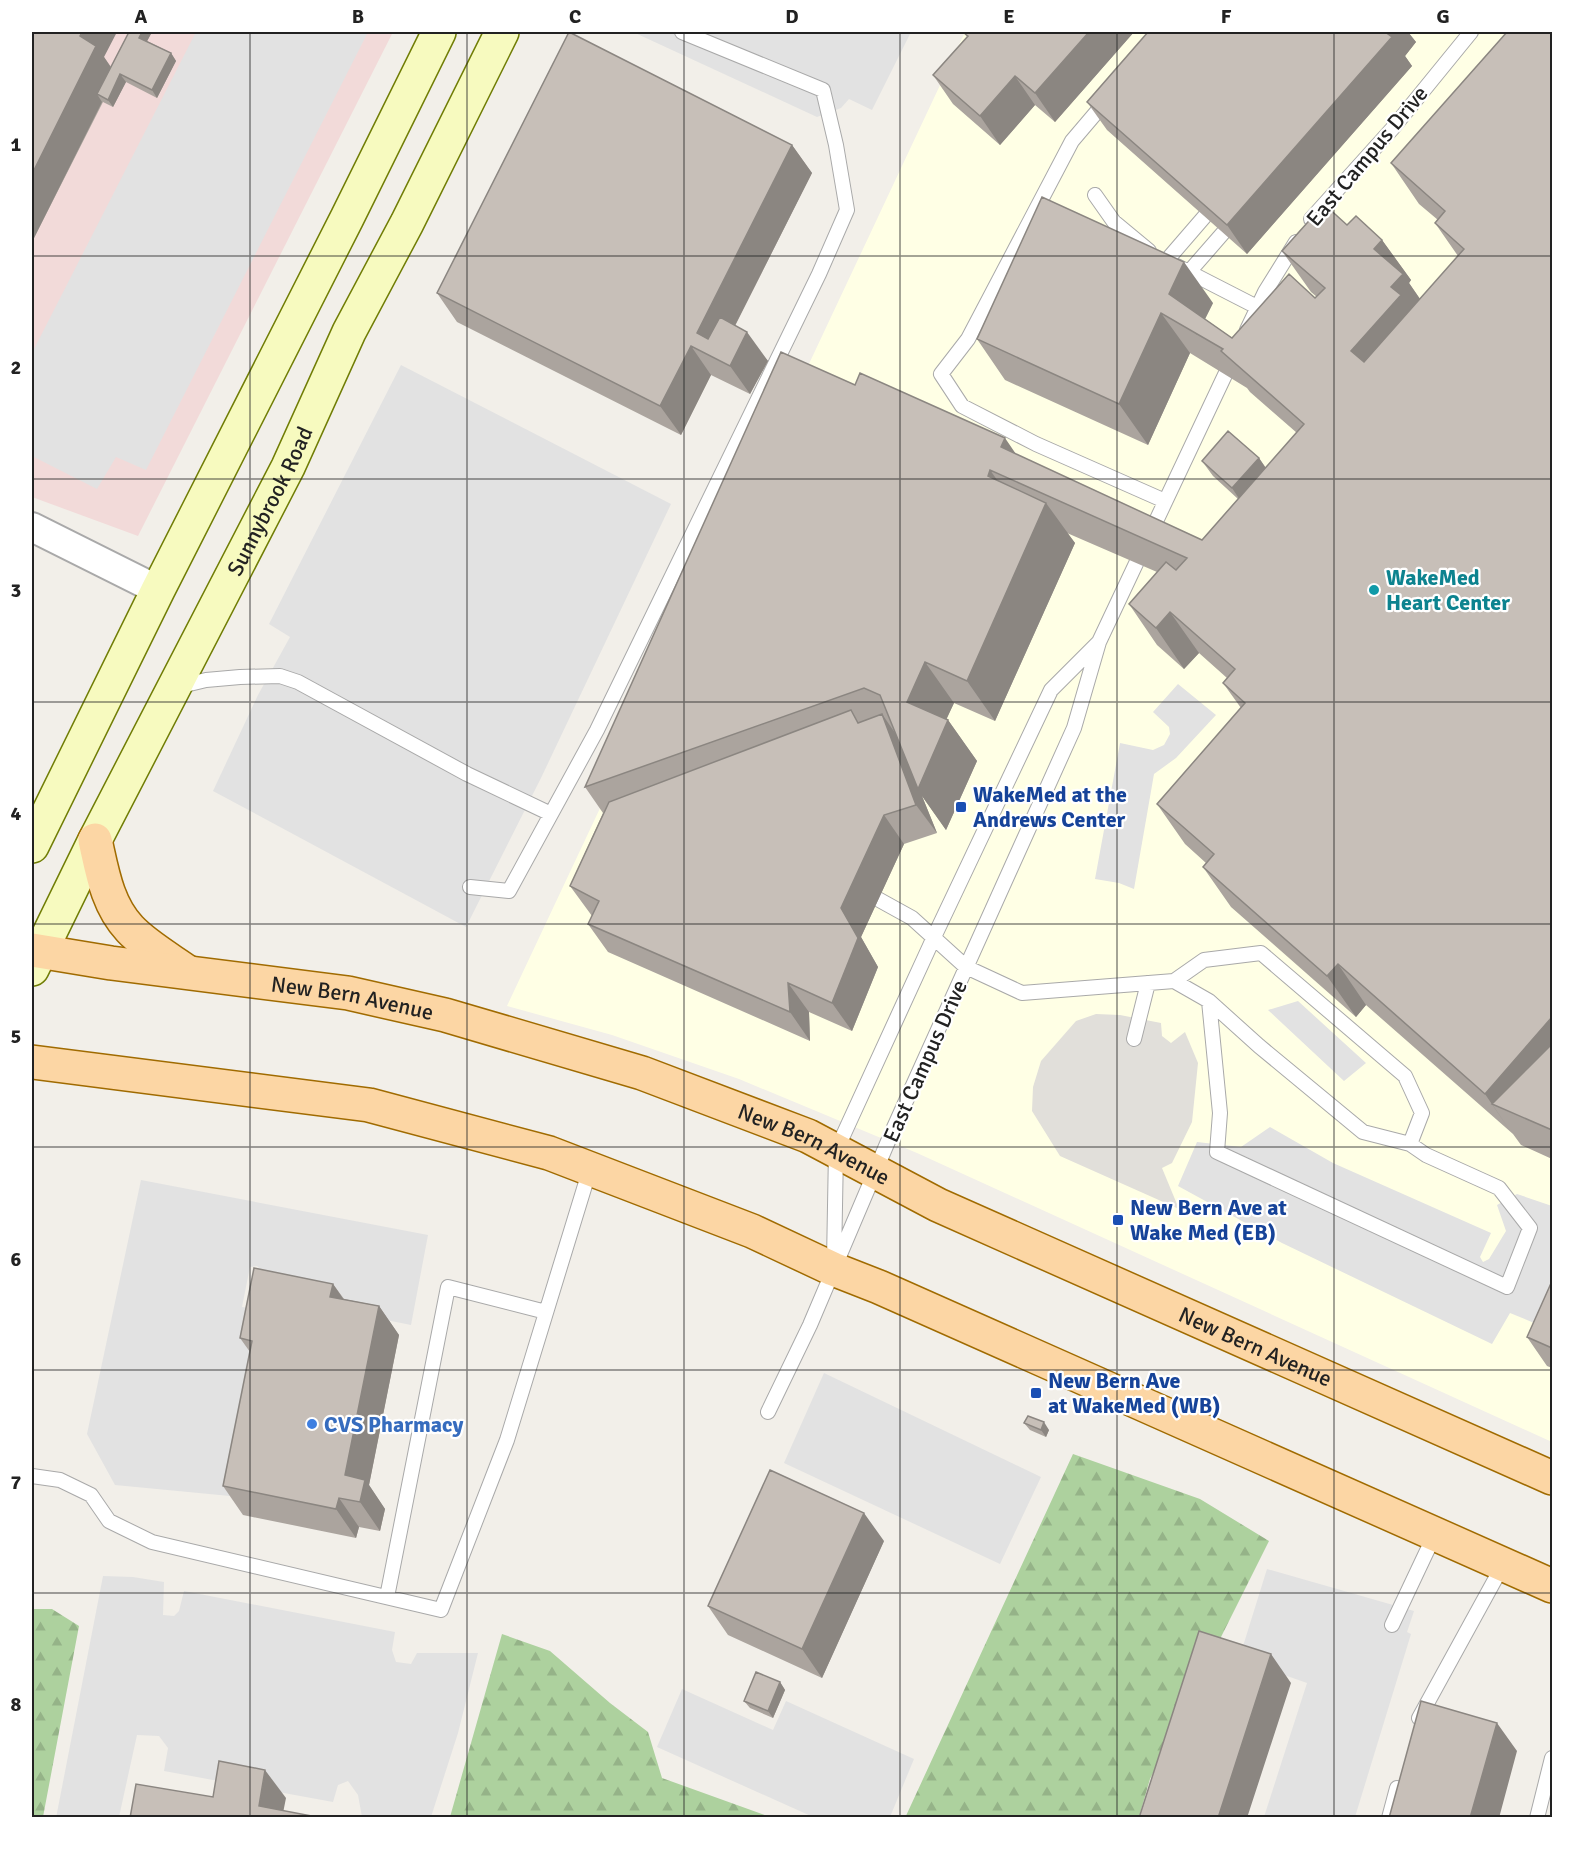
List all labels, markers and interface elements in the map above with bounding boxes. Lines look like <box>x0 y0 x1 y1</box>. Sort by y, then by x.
text: A <box>135 4 148 29</box>
text: B <box>352 4 364 29</box>
text: C <box>569 4 581 29</box>
text: D <box>785 4 799 29</box>
text: E <box>1003 4 1015 29</box>
text: F <box>1221 4 1232 29</box>
text: G <box>1436 4 1450 29</box>
street label: East Campus Drive <box>1300 80 1434 232</box>
text: 1 <box>11 132 22 157</box>
text: 2 <box>11 355 21 380</box>
street label: Sunnybrook Road <box>221 422 318 580</box>
place label: WakeMed Heart Center <box>1386 564 1510 616</box>
text: 3 <box>11 578 21 603</box>
marker: WakeMed Heart Center <box>1367 583 1381 597</box>
place label: WakeMed at the Andrews Center <box>973 781 1127 833</box>
marker: WakeMed at the Andrews Center <box>954 800 968 814</box>
text: 4 <box>11 801 22 826</box>
street label: New Bern Avenue <box>270 970 436 1025</box>
street label: East Campus Drive <box>877 976 973 1146</box>
text: 5 <box>11 1024 21 1049</box>
street label: New Bern Avenue <box>734 1097 895 1191</box>
place label: New Bern Ave at Wake Med (EB) <box>1130 1194 1287 1246</box>
marker: New Bern Ave at Wake Med (EB) <box>1111 1213 1125 1227</box>
text: 6 <box>11 1247 22 1272</box>
street label: New Bern Avenue <box>1175 1300 1336 1392</box>
place label: New Bern Ave at WakeMed (WB) <box>1048 1367 1221 1419</box>
marker: New Bern Ave at WakeMed (WB) <box>1029 1386 1043 1400</box>
place label: CVS Pharmacy <box>324 1411 463 1438</box>
marker: CVS Pharmacy <box>305 1417 319 1431</box>
text: 7 <box>11 1470 22 1495</box>
text: 8 <box>11 1692 22 1717</box>

